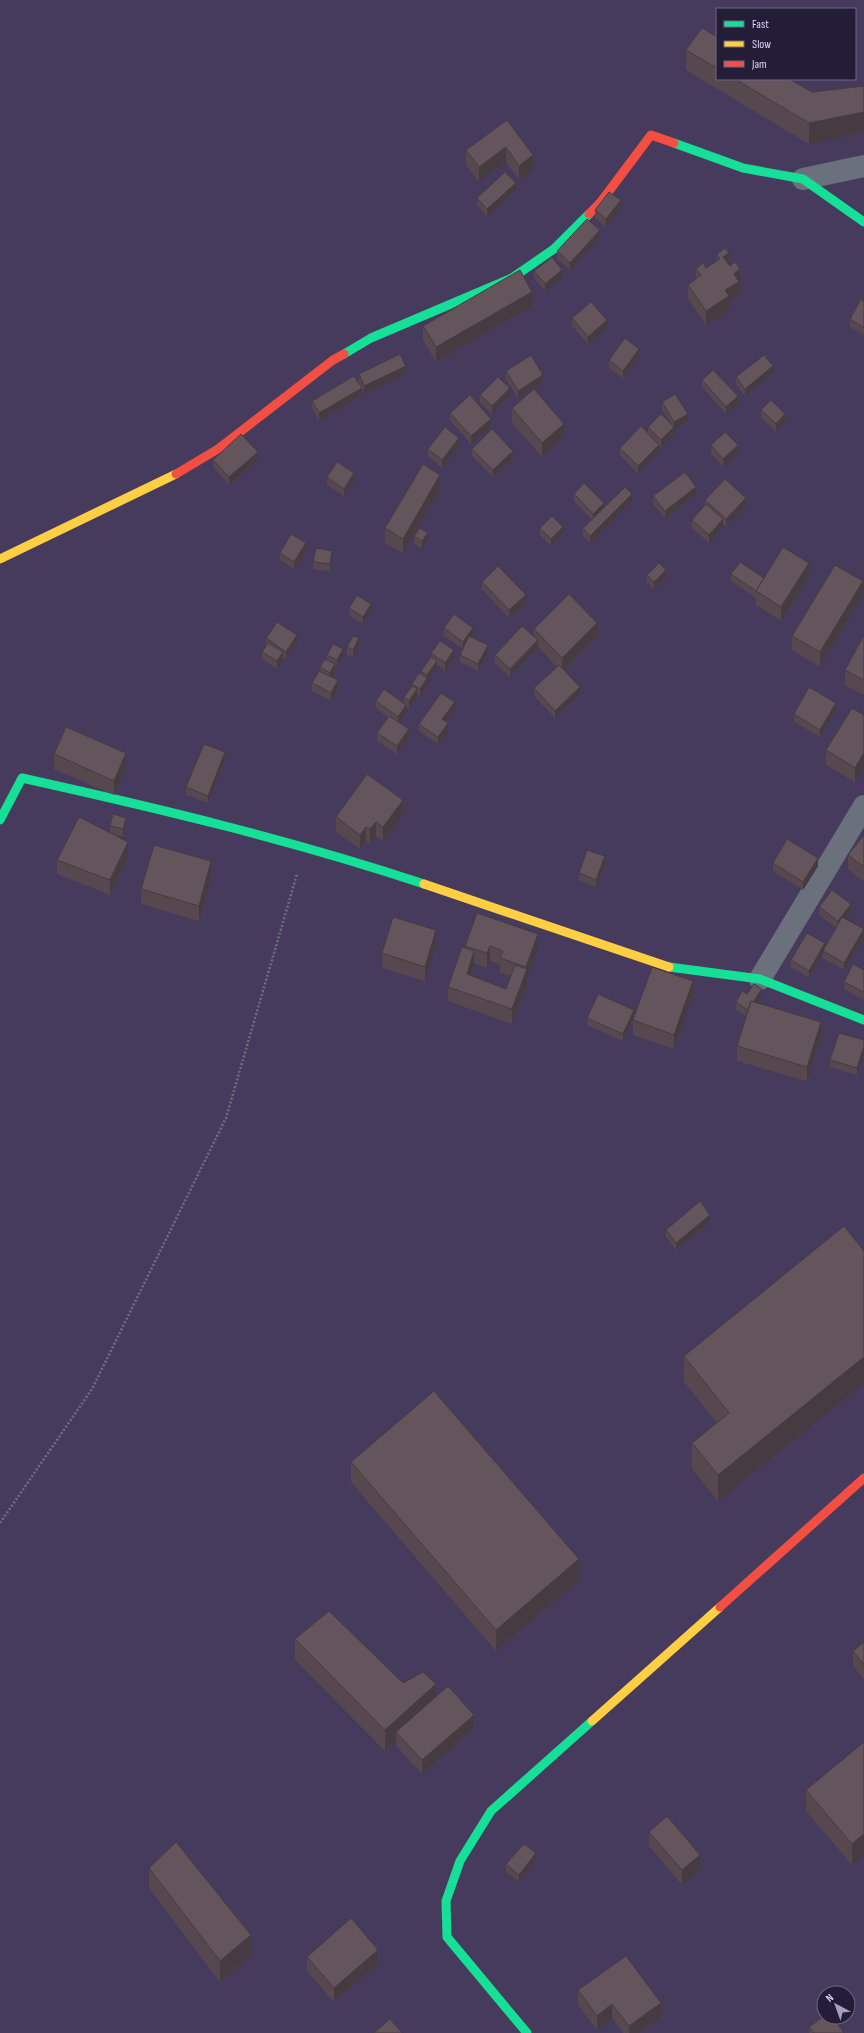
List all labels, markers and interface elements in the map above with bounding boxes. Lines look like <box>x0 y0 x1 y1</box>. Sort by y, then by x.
legend <box>716 8 856 80</box>
text: Fast <box>752 17 769 32</box>
text: Slow <box>752 37 771 52</box>
text: Jam <box>751 57 767 72</box>
north arrow <box>816 1985 856 2025</box>
text: N <box>823 1991 836 2005</box>

